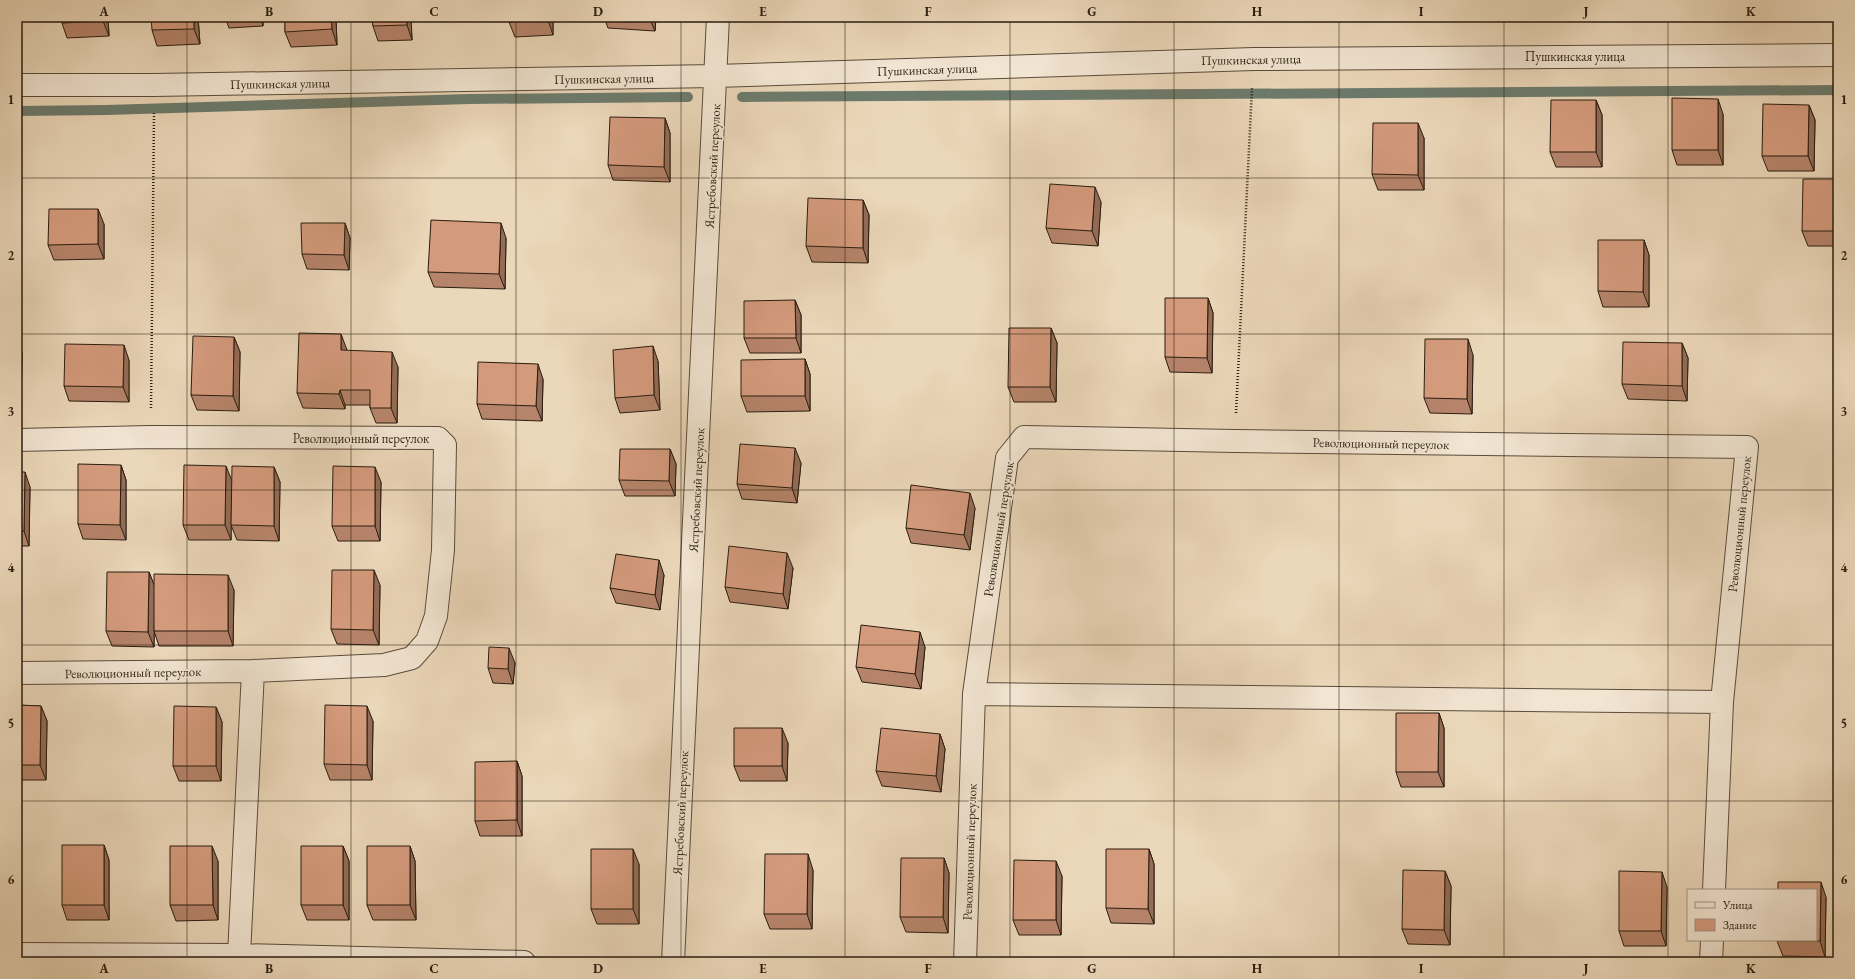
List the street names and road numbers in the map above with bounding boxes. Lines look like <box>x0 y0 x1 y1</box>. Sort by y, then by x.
street label: Пушкинская улица <box>1525 48 1626 65</box>
street label: Пушкинская улица <box>1201 50 1302 69</box>
street label: Пушкинская улица <box>877 59 978 80</box>
street label: Пушкинская улица <box>554 69 655 88</box>
street label: Пушкинская улица <box>230 74 331 93</box>
street label: Ястребовский переулок <box>701 103 724 230</box>
street label: Ястребовский переулок <box>685 427 708 554</box>
street label: Революционный переулок <box>293 430 430 447</box>
street label: Революционный переулок <box>1313 434 1450 453</box>
street label: Революционный переулок <box>1724 454 1755 593</box>
street label: Революционный переулок <box>979 459 1018 598</box>
street label: Революционный переулок <box>65 663 202 682</box>
street label: Ястребовский переулок <box>669 750 692 877</box>
street label: Революционный переулок <box>959 783 980 921</box>

